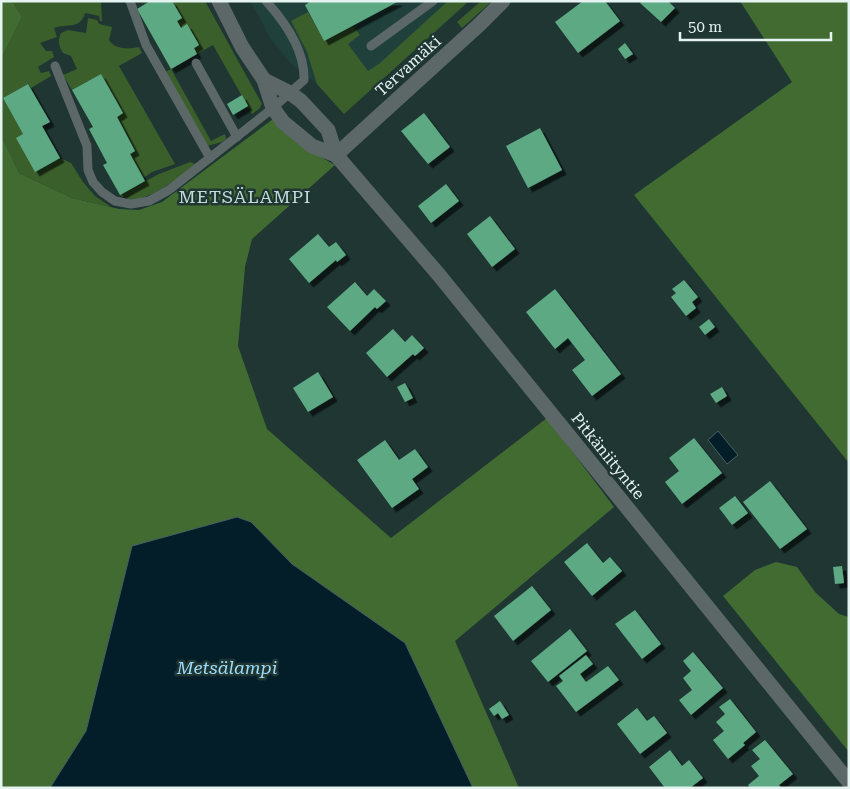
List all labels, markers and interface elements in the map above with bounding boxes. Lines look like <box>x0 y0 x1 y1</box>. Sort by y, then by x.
scale bar <box>680 10 831 42</box>
text: 50 m <box>688 18 723 36</box>
street label: Tervamäki <box>371 32 445 100</box>
district label: METSÄLAMPI <box>178 186 312 207</box>
street label: Pitkäniityntie <box>567 409 649 503</box>
water label: Metsälampi <box>176 657 278 678</box>

